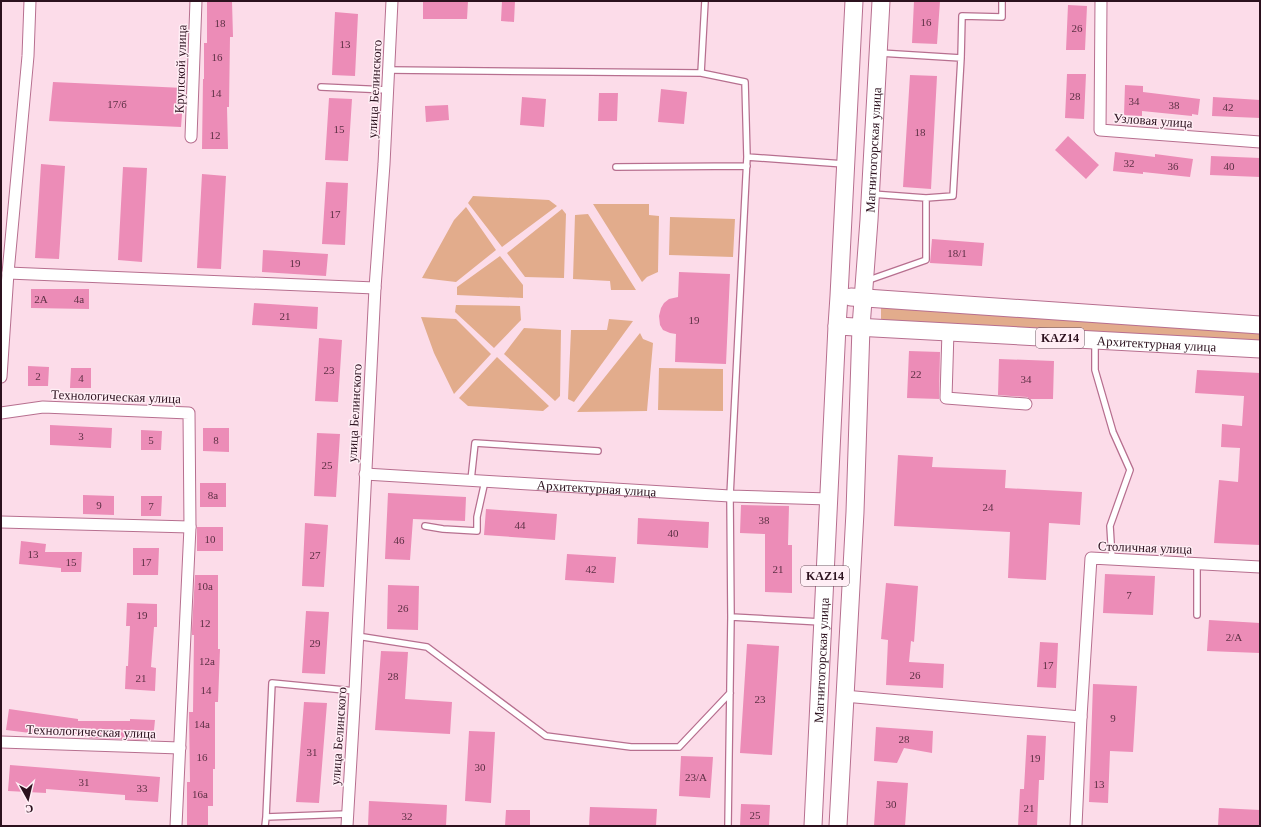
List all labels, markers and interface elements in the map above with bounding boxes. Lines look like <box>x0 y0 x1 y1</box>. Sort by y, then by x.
house number: 16 <box>921 16 932 28</box>
house number: 18 <box>215 17 226 29</box>
house number: 26 <box>1072 22 1083 34</box>
street label: Крупской улица <box>171 24 190 114</box>
house number: 13 <box>340 38 351 50</box>
street label: улица Белинского <box>364 39 385 139</box>
house number: 16 <box>212 51 223 63</box>
house number: 14 <box>211 87 222 99</box>
street label: Магнитогорская улица <box>862 87 884 213</box>
house number: 28 <box>1070 90 1081 102</box>
house number: 34 <box>1129 95 1140 107</box>
house number: 17/б <box>107 98 127 110</box>
house number: 38 <box>1169 99 1180 111</box>
house number: 42 <box>1223 101 1234 113</box>
street label: Узловая улица <box>1113 110 1193 131</box>
house number: 15 <box>334 123 345 135</box>
house number: 18 <box>915 126 926 138</box>
house number: 12 <box>210 129 221 141</box>
house number: 32 <box>1124 157 1135 169</box>
house number: 36 <box>1168 160 1179 172</box>
house number: 40 <box>1224 160 1235 172</box>
house number: 17 <box>330 208 341 220</box>
house number: 18/1 <box>947 247 967 259</box>
house number: 19 <box>290 257 301 269</box>
house number: 2А <box>34 293 48 305</box>
house number: 4а <box>74 293 84 305</box>
house number: 21 <box>280 310 291 322</box>
house number: 19 <box>689 314 700 326</box>
road number: KAZ14 <box>1036 328 1084 348</box>
street label: Архитектурная улица <box>1096 333 1217 355</box>
street label: улица Белинского <box>344 363 365 463</box>
house number: 23 <box>324 364 335 376</box>
house number: 22 <box>911 368 922 380</box>
house number: 2 <box>35 370 41 382</box>
house number: 4 <box>78 372 84 384</box>
house number: 34 <box>1021 373 1032 385</box>
street label: Технологическая улица <box>51 387 181 406</box>
house number: 3 <box>78 430 84 442</box>
house number: 5 <box>148 434 154 446</box>
house number: 8 <box>213 434 219 446</box>
house number: 25 <box>322 459 333 471</box>
street label: Архитектурная улица <box>536 477 657 500</box>
house number: 8а <box>208 489 218 501</box>
house number: 9 <box>96 499 102 511</box>
house number: 7 <box>148 500 154 512</box>
house number: 24 <box>983 501 994 513</box>
house number: 38 <box>759 514 770 526</box>
house number: 44 <box>515 519 526 531</box>
house number: 40 <box>668 527 679 539</box>
house number: 10 <box>205 533 216 545</box>
house number: 46 <box>394 534 405 546</box>
street label: Столичная улица <box>1098 538 1193 557</box>
house number: 13 <box>28 548 39 560</box>
house number: 27 <box>310 549 321 561</box>
house number: 15 <box>66 556 77 568</box>
house number: 17 <box>141 556 152 568</box>
house number: 42 <box>586 563 597 575</box>
house number: 21 <box>773 563 784 575</box>
road number: KAZ14 <box>801 566 849 586</box>
house number: 10а <box>197 580 213 592</box>
house number: 7 <box>1126 589 1132 601</box>
street label: Магнитогорская улица <box>811 597 832 723</box>
house number: 26 <box>398 602 409 614</box>
house number: 19 <box>137 609 148 621</box>
house number: 12 <box>200 617 211 629</box>
house number: 2/А <box>1226 631 1242 643</box>
house number: 29 <box>310 637 321 649</box>
house number: 12а <box>199 655 215 667</box>
house number: 17 <box>1043 659 1054 671</box>
house number: 26 <box>910 669 921 681</box>
house number: 28 <box>388 670 399 682</box>
house number: 21 <box>136 672 147 684</box>
house number: 14 <box>201 684 212 696</box>
street label: улица Белинского <box>328 686 349 786</box>
house number: 23 <box>755 693 766 705</box>
house number: 9 <box>1110 712 1116 724</box>
house number: 14а <box>194 718 210 730</box>
street label: Технологическая улица <box>26 722 156 741</box>
house number: 28 <box>899 733 910 745</box>
house number: 31 <box>307 746 318 758</box>
house number: 16 <box>197 751 208 763</box>
house number: 19 <box>1030 752 1041 764</box>
house number: 30 <box>475 761 486 773</box>
house number: 23/А <box>685 771 707 783</box>
house number: 31 <box>79 776 90 788</box>
house number: 13 <box>1094 778 1105 790</box>
north arrow <box>8 779 48 819</box>
house number: 33 <box>137 782 148 794</box>
house number: 16а <box>192 788 208 800</box>
house number: 30 <box>886 798 897 810</box>
text: С <box>25 802 34 815</box>
house number: 21 <box>1024 802 1035 814</box>
house number: 25 <box>750 809 761 821</box>
house number: 32 <box>402 810 413 822</box>

